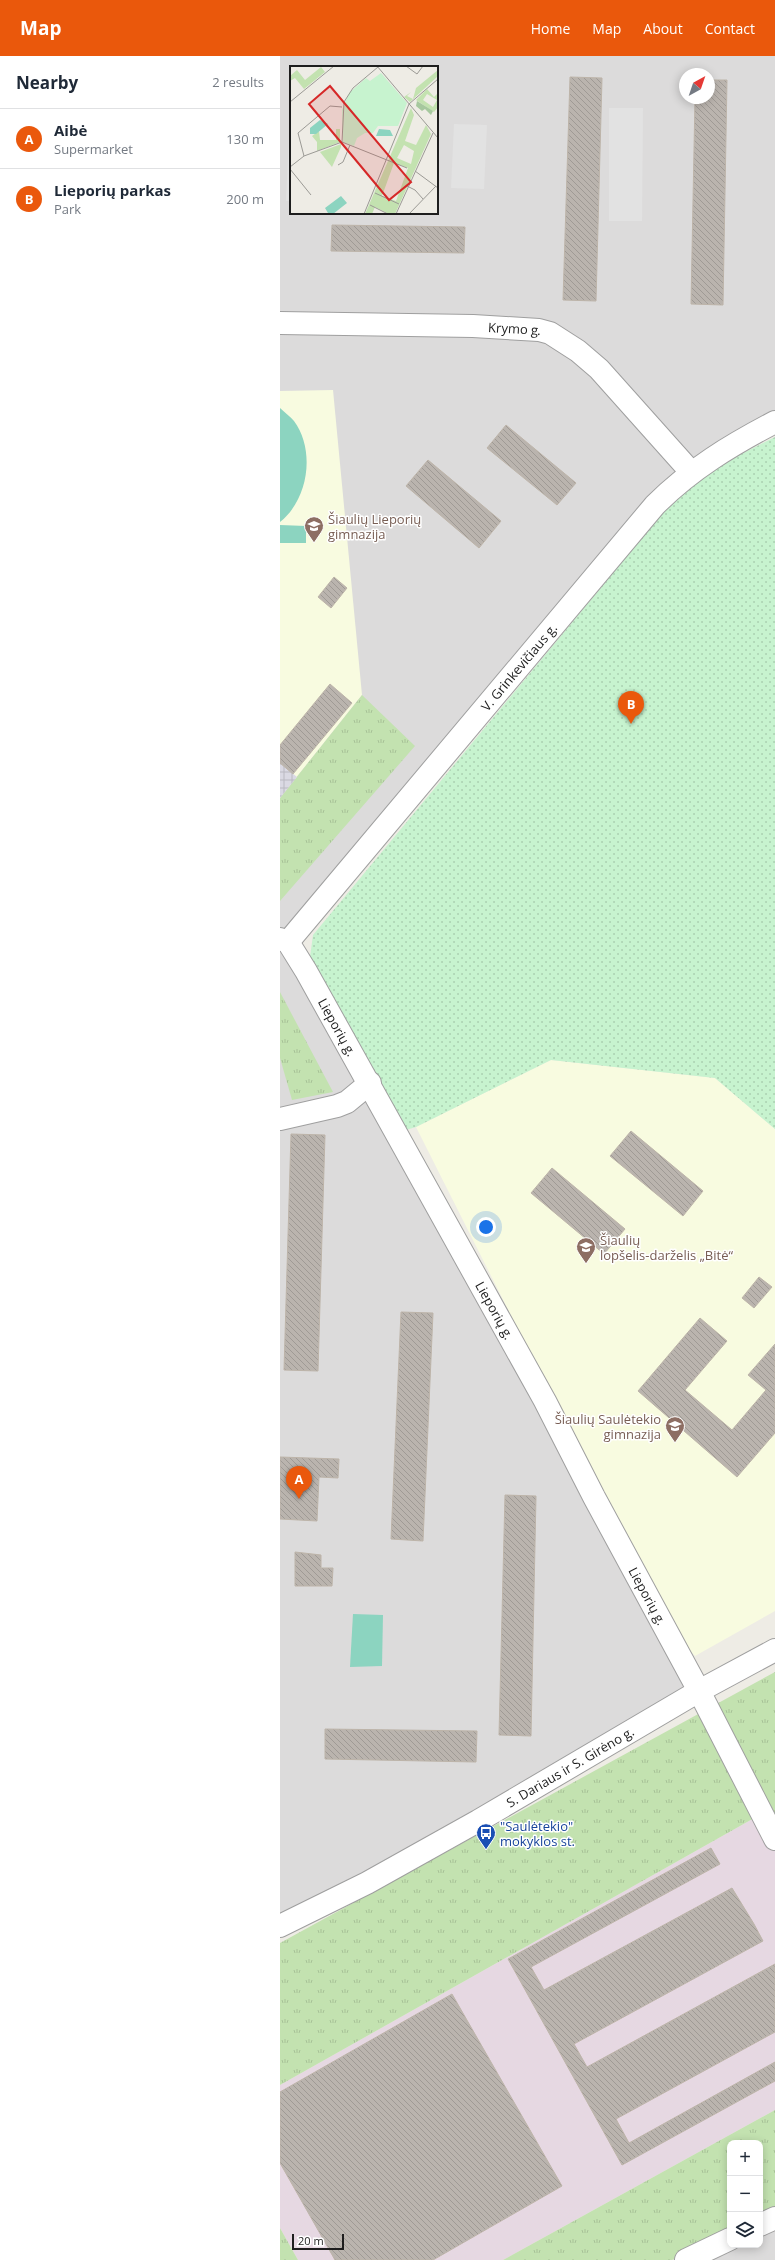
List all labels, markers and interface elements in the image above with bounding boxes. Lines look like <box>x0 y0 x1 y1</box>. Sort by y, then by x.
text: Map <box>20 15 61 41</box>
text: Home <box>531 19 570 38</box>
text: Map <box>592 19 621 38</box>
text: About <box>643 19 683 38</box>
text: Contact <box>705 19 755 38</box>
inset map <box>290 66 438 214</box>
north arrow <box>679 68 715 104</box>
text: Nearby <box>16 71 78 94</box>
text: 2 results <box>212 73 264 91</box>
text: Aibė <box>54 120 87 140</box>
text: A <box>25 130 33 148</box>
text: 130 m <box>226 130 264 148</box>
text: Supermarket <box>54 140 133 158</box>
text: Lieporių parkas <box>54 180 171 200</box>
text: B <box>25 190 33 208</box>
text: 200 m <box>226 190 264 208</box>
text: Park <box>54 200 81 218</box>
street label: Krymo g. <box>488 318 544 339</box>
place label: Šiaulių Lieporių gimnazija <box>328 510 421 543</box>
school or university icon: Šiaulių Lieporių gimnazija <box>303 515 325 543</box>
street label: V. Grinkevičiaus g. <box>477 619 561 715</box>
pin: B <box>618 691 644 724</box>
street label: Lieporių g. <box>314 995 361 1059</box>
your location <box>476 1217 496 1237</box>
place label: Šiaulių lopšelis-darželis „Bitė“ <box>600 1231 733 1264</box>
school or university icon: Šiaulių lopšelis-darželis „Bitė“ <box>575 1236 597 1264</box>
street label: Lieporių g. <box>471 1278 518 1343</box>
place label: Šiaulių Saulėtekio gimnazija <box>555 1410 661 1443</box>
school or university icon: Šiaulių Saulėtekio gimnazija <box>664 1415 686 1443</box>
pin: A <box>286 1466 312 1499</box>
street label: Lieporių g. <box>625 1564 671 1628</box>
street label: S. Dariaus ir S. Girėno g. <box>503 1722 637 1811</box>
place label: "Saulėtekio" mokyklos st. <box>500 1817 575 1850</box>
bus stop icon: "Saulėtekio" mokyklos st. <box>475 1822 497 1850</box>
map controls <box>727 2140 763 2248</box>
button: + <box>727 2140 763 2176</box>
button: − <box>727 2176 763 2212</box>
button: layers <box>727 2212 763 2248</box>
scale bar <box>292 2232 344 2251</box>
text: 20 m <box>298 2233 324 2248</box>

